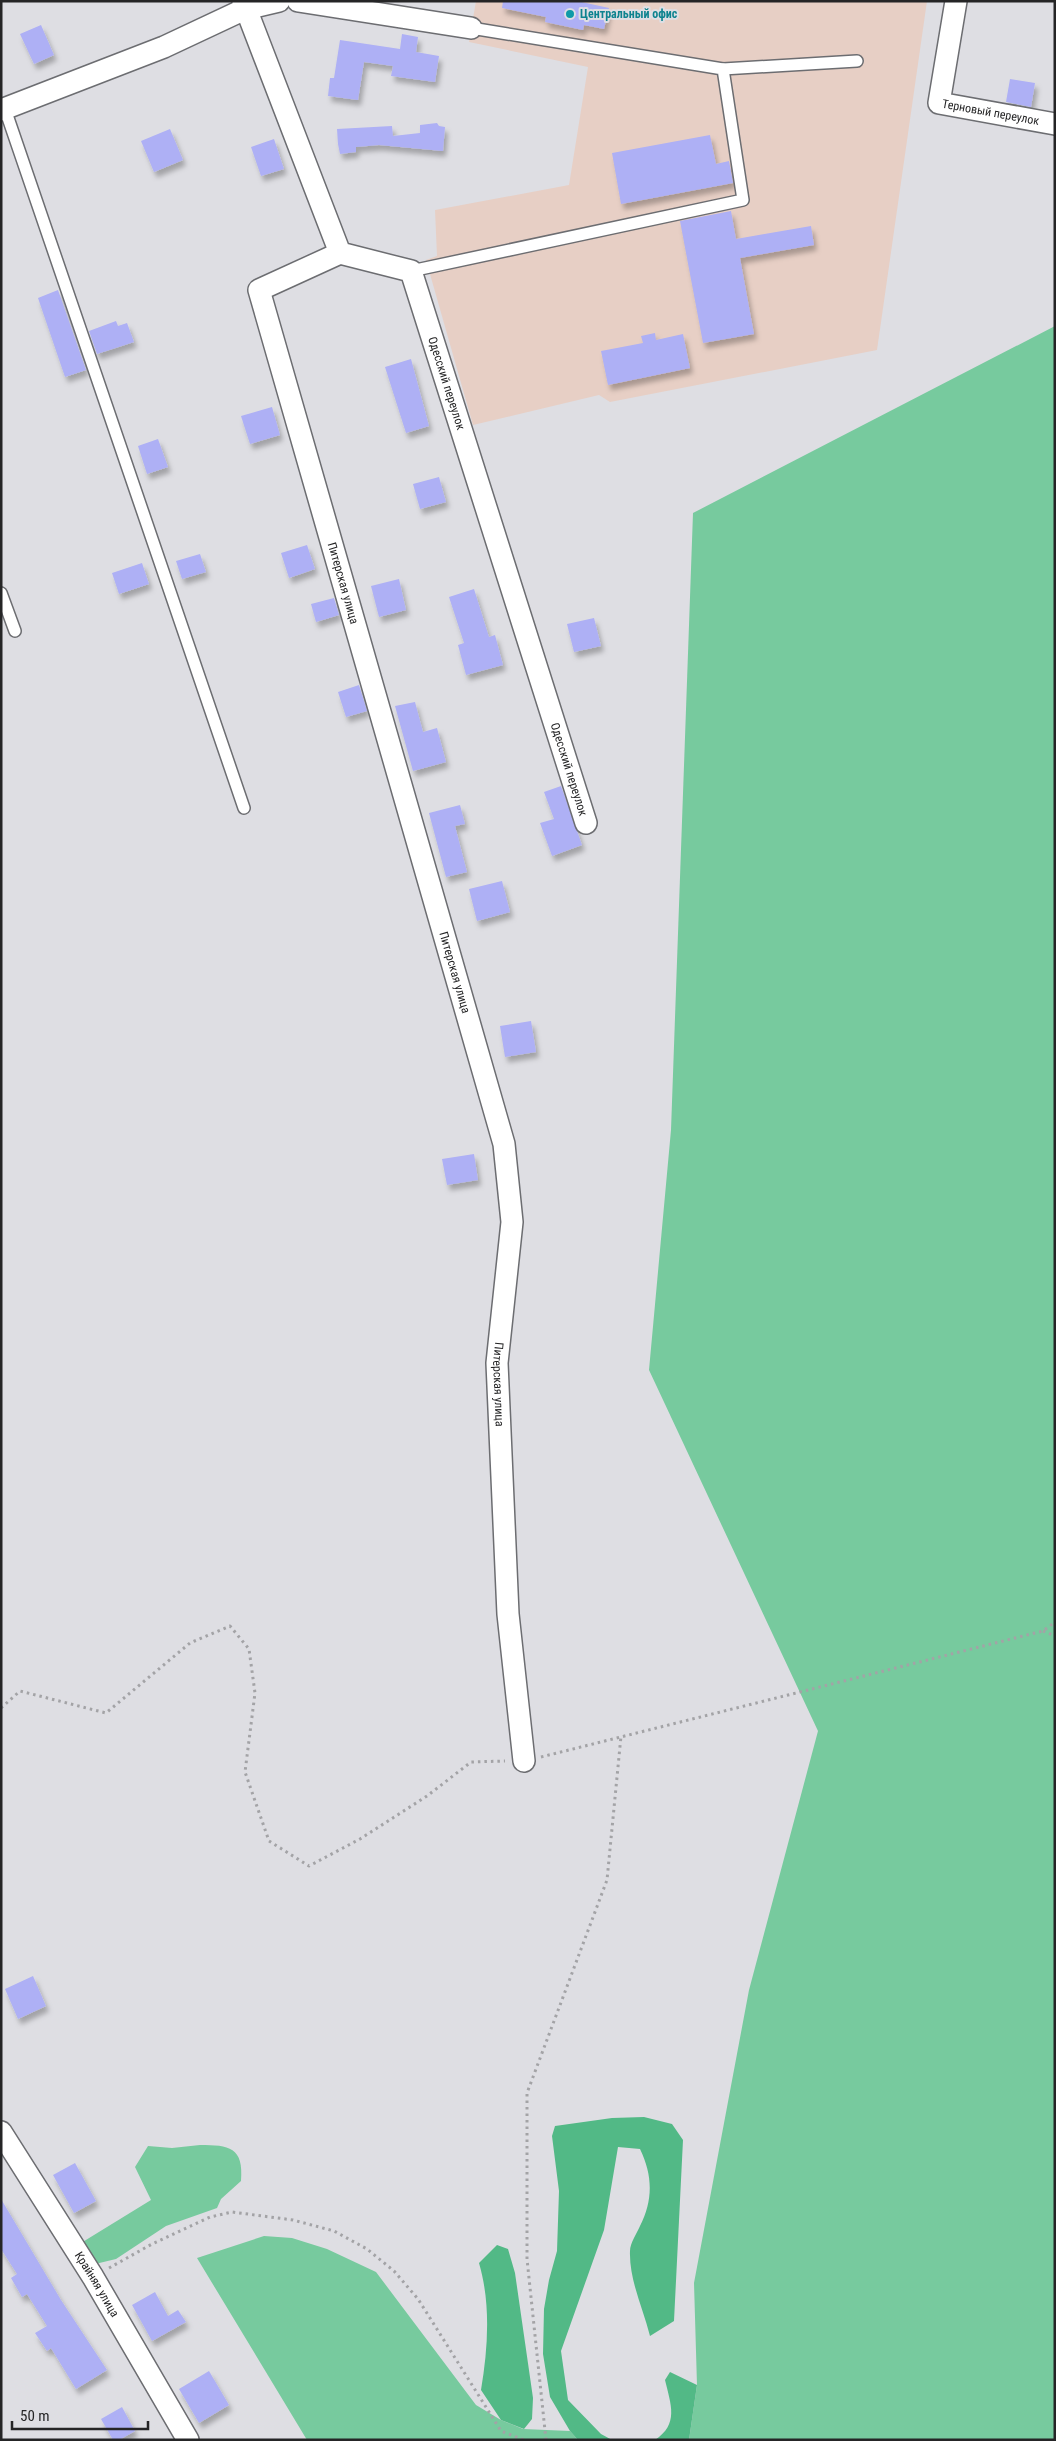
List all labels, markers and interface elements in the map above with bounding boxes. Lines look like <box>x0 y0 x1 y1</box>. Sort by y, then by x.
place label: Центральный офис <box>580 7 678 21</box>
marker: Центральный офис <box>564 8 576 20</box>
street label: Терновый переулок <box>941 97 1041 128</box>
street label: Одесский переулок <box>425 335 468 432</box>
street label: Питерская улица <box>325 541 362 626</box>
street label: Одесский переулок <box>548 721 590 818</box>
street label: Питерская улица <box>436 930 473 1015</box>
street label: Питерская улица <box>490 1341 507 1427</box>
street label: Крайняя улица <box>72 2249 122 2320</box>
scale bar <box>12 2398 149 2430</box>
text: 50 m <box>20 2407 50 2425</box>

